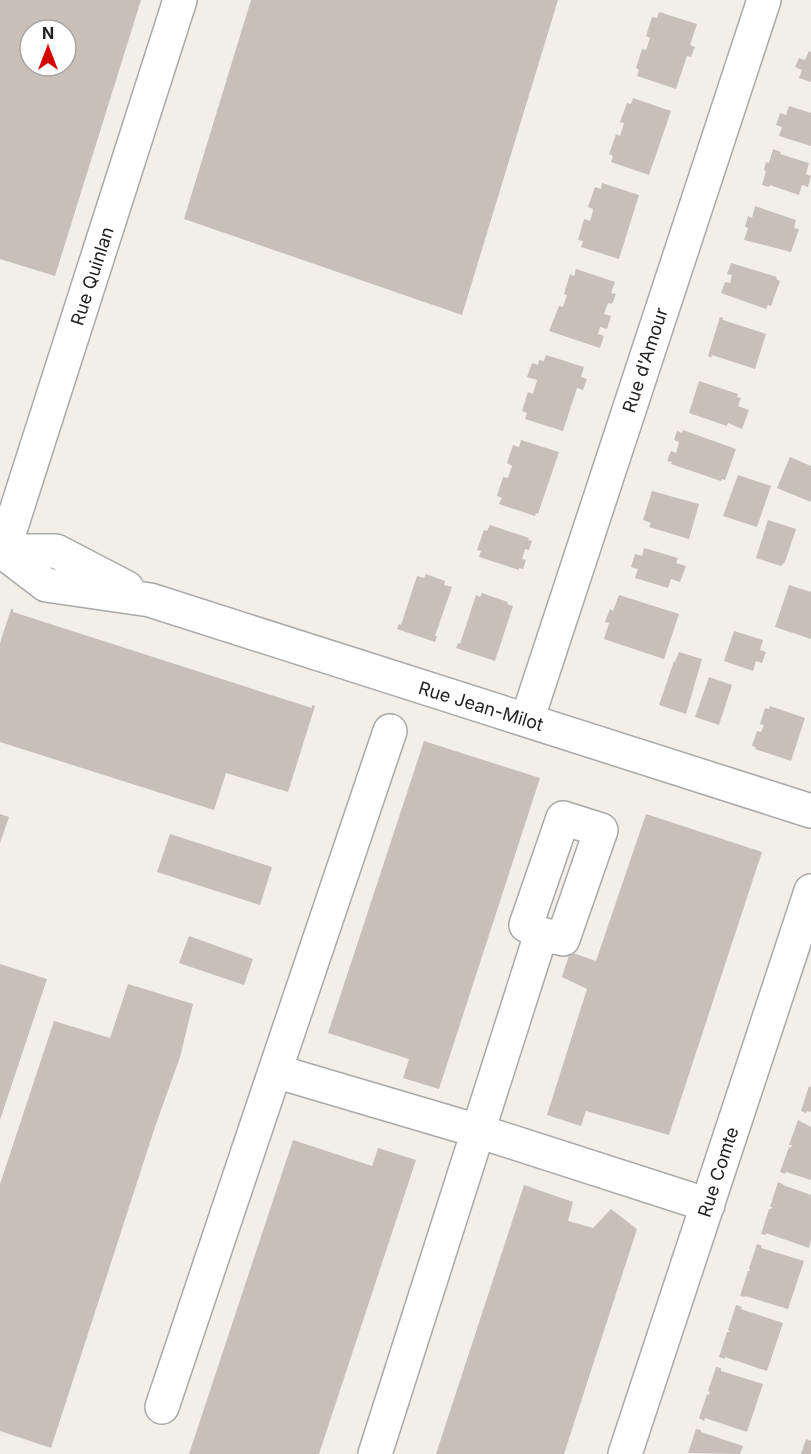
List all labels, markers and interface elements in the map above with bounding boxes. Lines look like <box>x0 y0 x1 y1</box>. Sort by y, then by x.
north arrow <box>18 18 78 78</box>
text: N <box>42 23 54 43</box>
street label: Rue Quinlan <box>66 224 118 328</box>
street label: Rue d'Amour <box>618 305 672 415</box>
street label: Rue Jean-Milot <box>416 677 546 735</box>
street label: Rue Comte <box>694 1124 742 1220</box>

